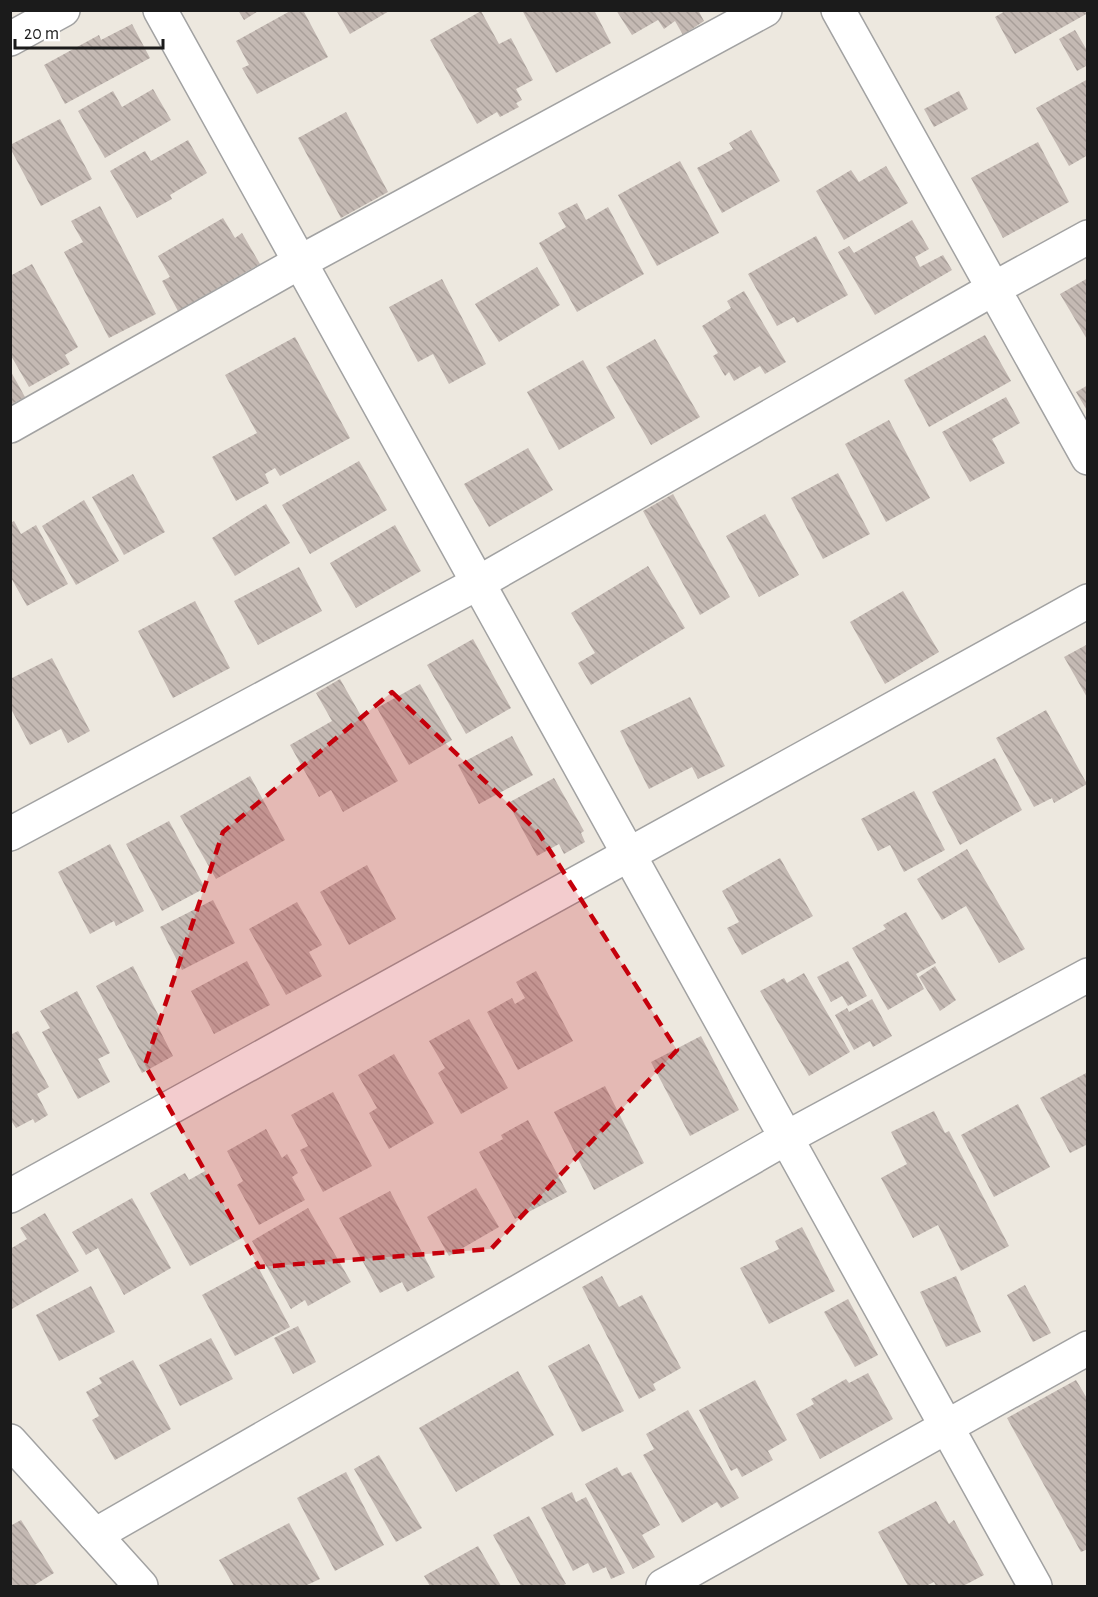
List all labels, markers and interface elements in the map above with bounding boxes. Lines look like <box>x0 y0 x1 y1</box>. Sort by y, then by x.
scale bar <box>15 12 164 50</box>
text: 20 m <box>24 25 59 43</box>

